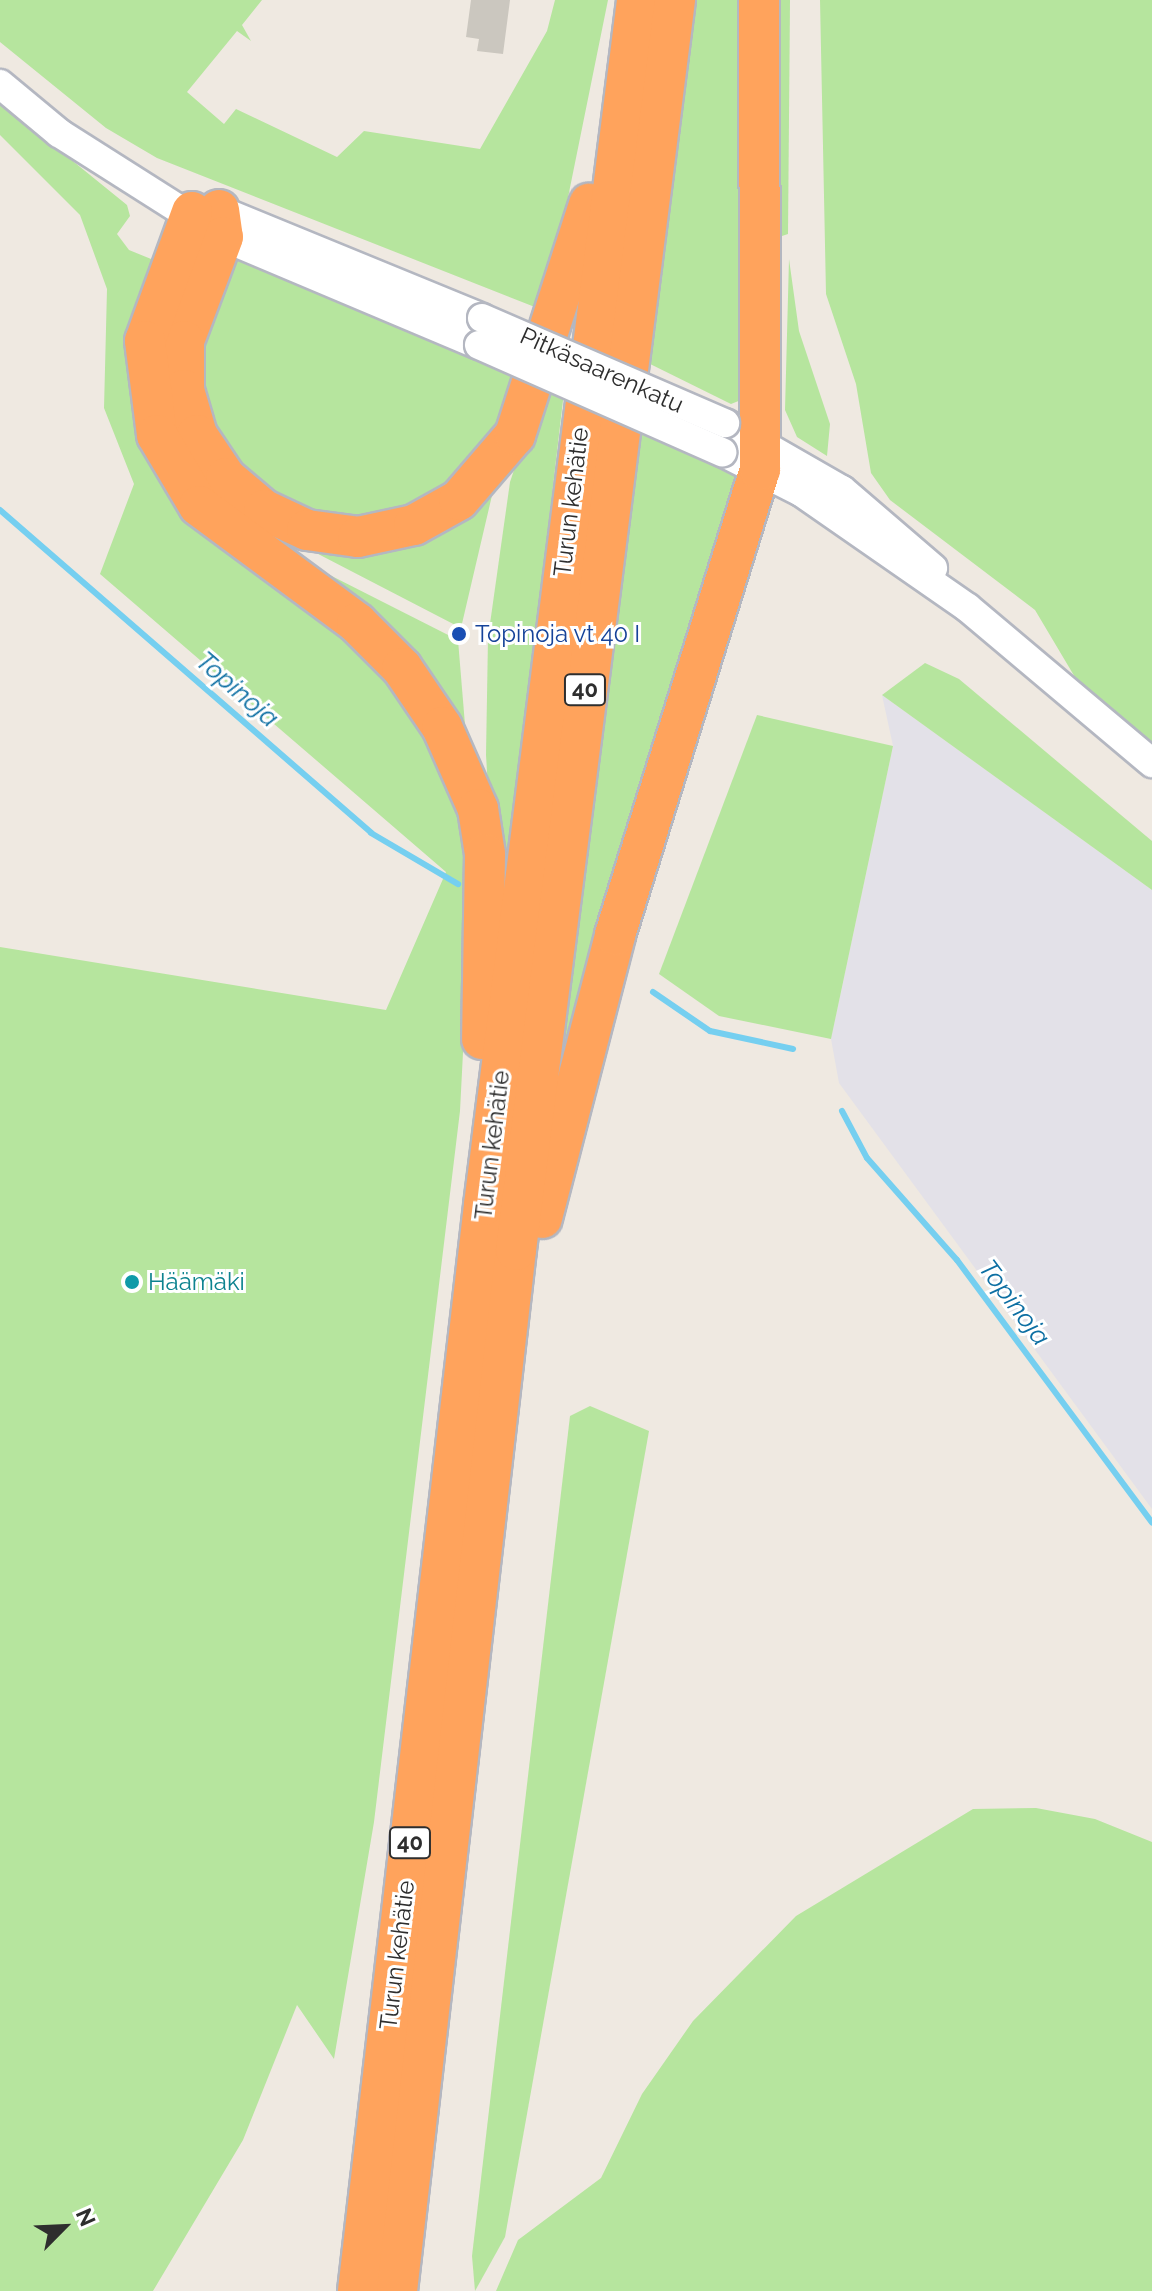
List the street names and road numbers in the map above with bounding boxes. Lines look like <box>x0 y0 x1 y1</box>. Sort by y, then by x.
street label: Pitkäsaarenkatu <box>516 321 688 419</box>
street label: Turun kehätie <box>548 426 594 578</box>
road number: 40 <box>563 672 607 708</box>
street label: Turun kehätie <box>469 1069 515 1221</box>
road number: 40 <box>388 1825 432 1861</box>
street label: Turun kehätie <box>374 1879 420 2031</box>

